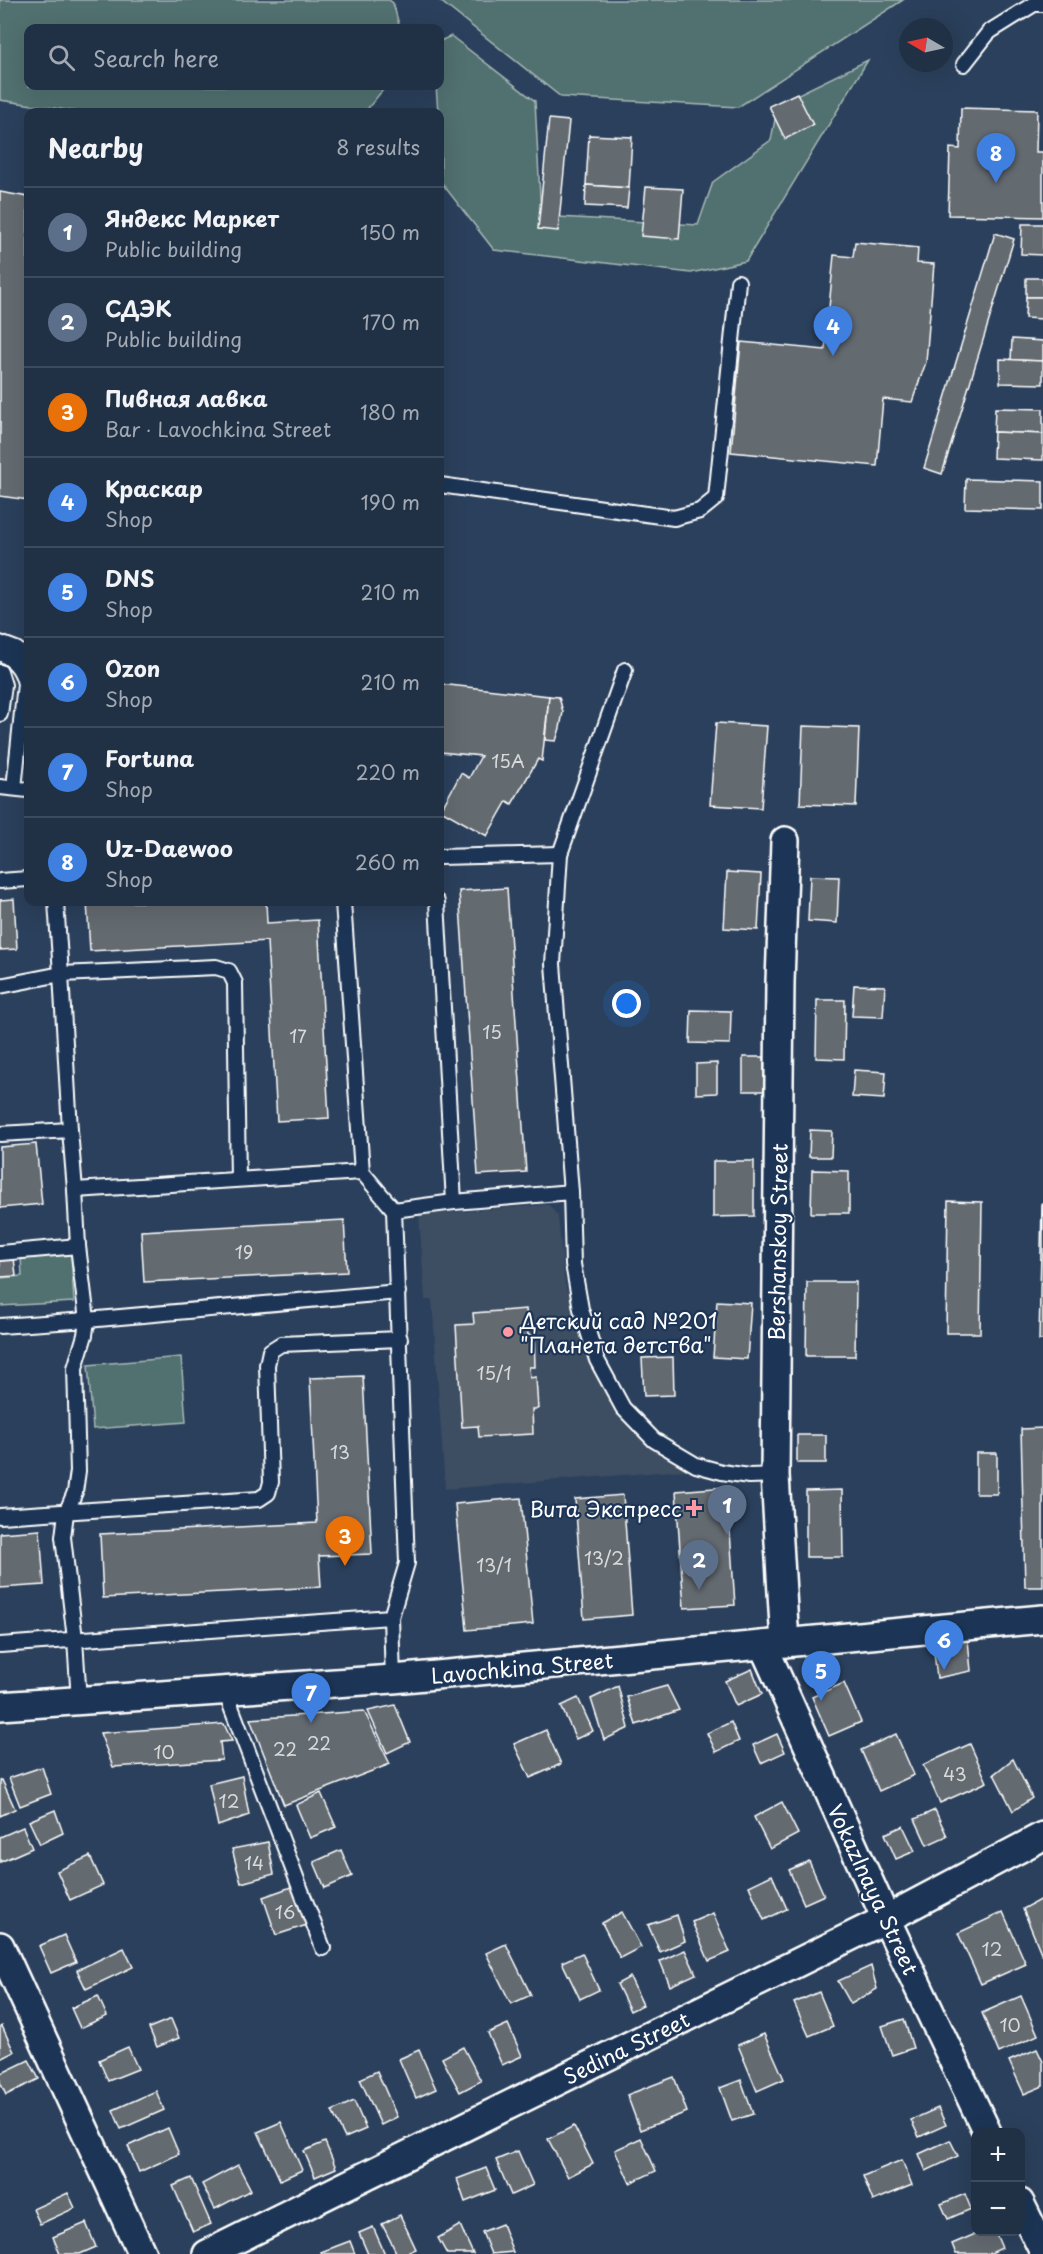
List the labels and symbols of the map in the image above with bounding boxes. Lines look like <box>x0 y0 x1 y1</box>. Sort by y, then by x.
north arrow <box>899 18 953 72</box>
pin: 8 <box>976 134 1016 183</box>
pin: 4 <box>814 306 852 356</box>
house number: 15А <box>491 747 525 774</box>
your location <box>612 989 641 1018</box>
house number: 15 <box>482 1018 502 1045</box>
house number: 17 <box>289 1022 307 1049</box>
street label: Bershanskoy Street <box>759 1143 795 1341</box>
house number: 19 <box>235 1238 253 1265</box>
place label: Детский сад №201 "Планета детства" <box>519 1304 717 1360</box>
marker: Детский сад №201 "Планета детства" <box>501 1325 515 1339</box>
house number: 15/1 <box>476 1359 512 1386</box>
house number: 13 <box>330 1438 350 1465</box>
pin: 1 <box>708 1486 746 1535</box>
place label: Вита Экспресс <box>529 1492 682 1524</box>
marker: Вита Экспресс <box>687 1501 701 1515</box>
pin: 3 <box>326 1516 364 1566</box>
pin: 2 <box>680 1540 718 1590</box>
house number: 13/2 <box>584 1544 624 1571</box>
house number: 13/1 <box>476 1551 512 1578</box>
pin: 6 <box>924 1620 964 1670</box>
street label: Lavochkina Street <box>430 1643 614 1691</box>
pin: 5 <box>802 1652 840 1701</box>
pin: 7 <box>292 1674 330 1723</box>
house number: 22 <box>307 1729 331 1756</box>
house number: 22 <box>273 1735 297 1762</box>
house number: 10 <box>153 1738 175 1765</box>
house number: 43 <box>943 1760 967 1787</box>
house number: 12 <box>219 1787 239 1814</box>
street label: Vokazlnaya Street <box>820 1798 928 1980</box>
house number: 14 <box>244 1849 264 1876</box>
house number: 16 <box>275 1898 295 1925</box>
house number: 12 <box>982 1935 1002 1962</box>
street label: Sedina Street <box>557 2003 695 2091</box>
house number: 10 <box>999 2011 1021 2038</box>

